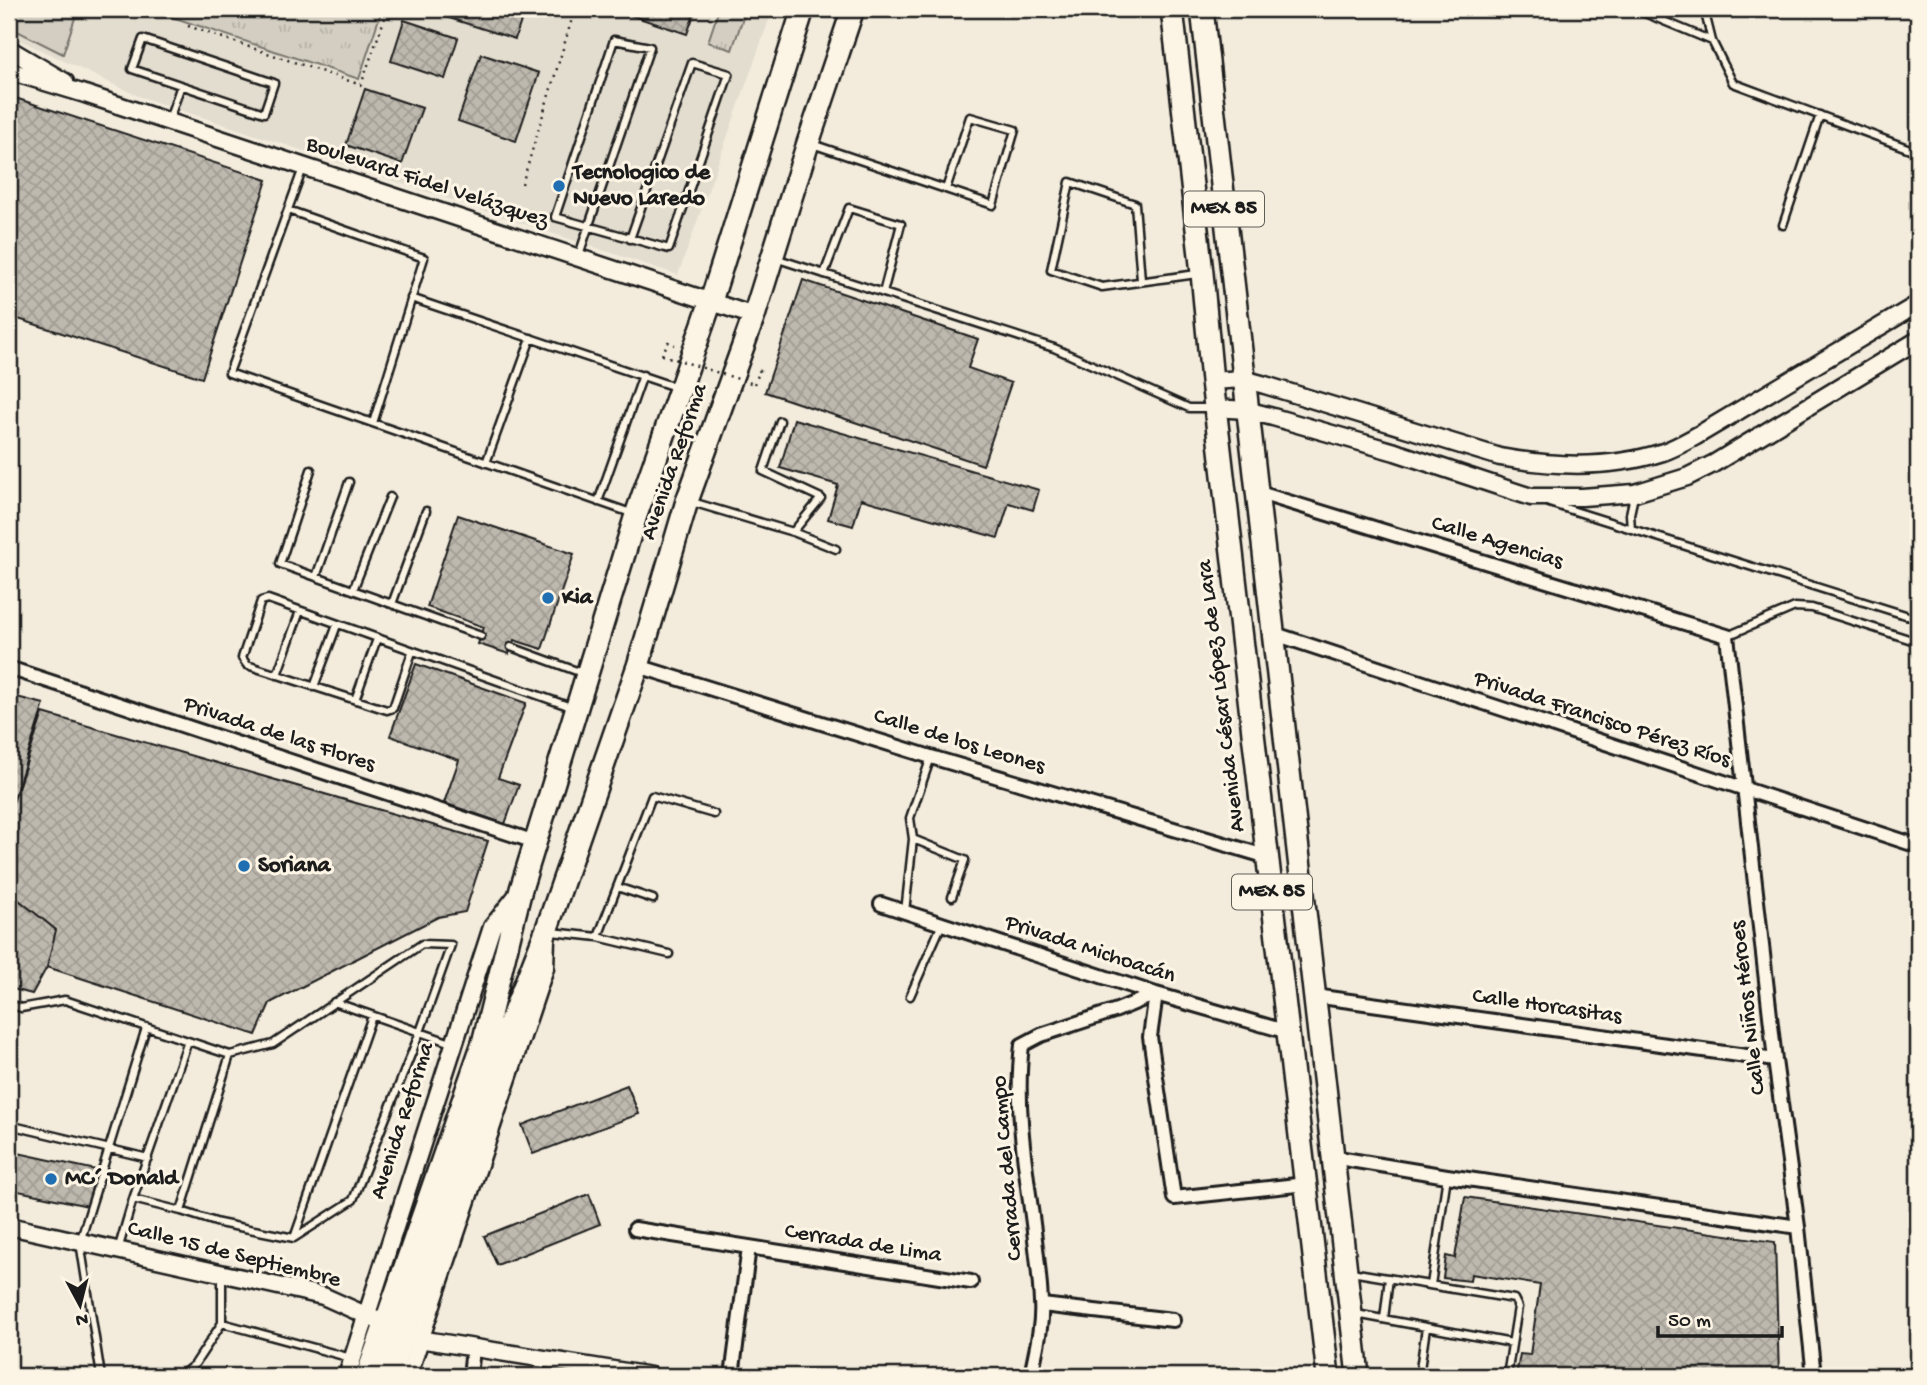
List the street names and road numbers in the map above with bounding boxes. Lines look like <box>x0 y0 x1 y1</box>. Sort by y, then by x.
street label: Boulevard Fidel Velázquez <box>301 131 552 235</box>
road number: MEX 85 <box>1184 192 1264 227</box>
street label: Avenida Reforma <box>636 379 715 544</box>
street label: Calle Agencias <box>1428 510 1567 576</box>
street label: Avenida César López de Lara <box>1192 557 1252 834</box>
street label: Privada Francisco Pérez Ríos <box>1469 665 1734 774</box>
street label: Privada de las Flores <box>179 691 379 779</box>
street label: Calle de los Leones <box>870 703 1049 781</box>
road number: MEX 85 <box>1232 874 1312 910</box>
street label: Privada Michoacán <box>1000 909 1179 990</box>
street label: Calle Niños Héroes <box>1725 919 1773 1096</box>
street label: Calle Horcasitas <box>1471 983 1624 1031</box>
street label: Avenida Reforma <box>365 1038 441 1203</box>
street label: Cerrada del Campo <box>986 1074 1030 1262</box>
street label: Calle 15 de Septiembre <box>125 1215 345 1295</box>
street label: Cerrada de Lima <box>783 1218 945 1270</box>

